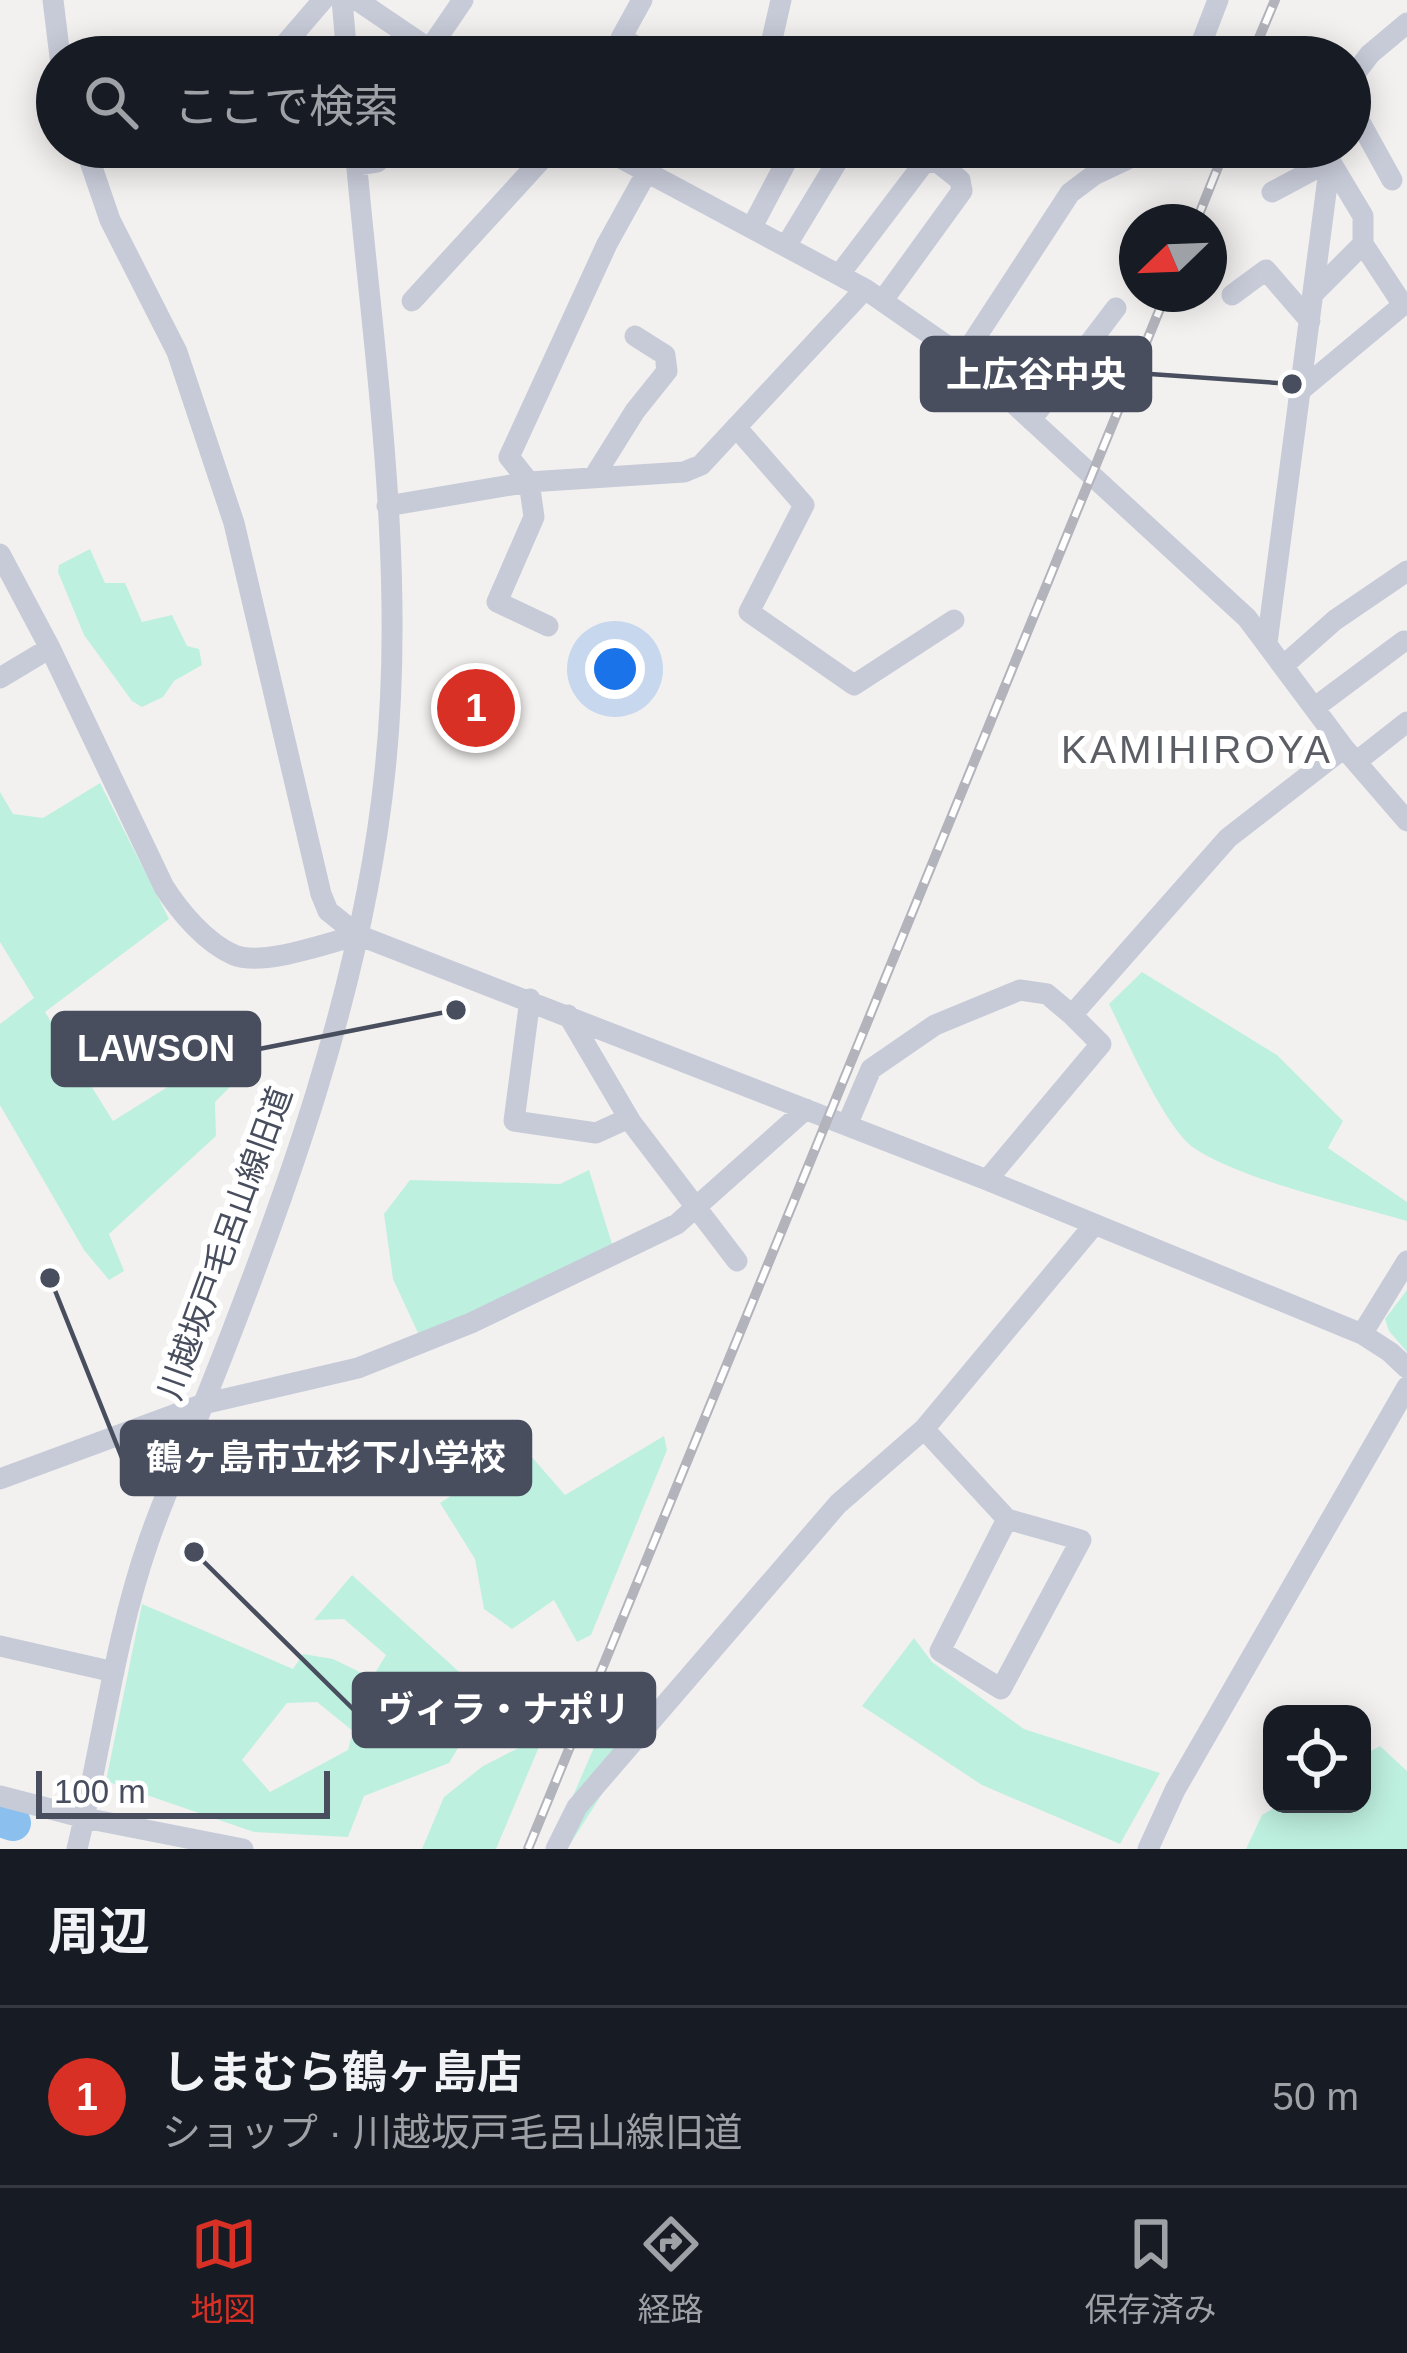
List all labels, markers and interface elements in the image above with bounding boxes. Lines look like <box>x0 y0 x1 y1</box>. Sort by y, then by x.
search box <box>36 36 1371 168</box>
icon: search <box>78 69 144 135</box>
text: ここで検索 <box>174 81 399 132</box>
north arrow <box>1119 204 1227 312</box>
callout: 上広谷中央 <box>922 338 1150 410</box>
text: 上広谷中央 <box>946 354 1126 395</box>
your location <box>585 639 645 699</box>
pin: 1 <box>437 663 515 753</box>
district label: KAMIHIROYA <box>1061 728 1333 771</box>
callout: LAWSON <box>53 1013 259 1085</box>
text: LAWSON <box>77 1028 235 1069</box>
street label: 川越坂戸毛呂山線旧道 <box>151 1082 299 1404</box>
callout: 鶴ヶ島市立杉下小学校 <box>122 1422 530 1494</box>
text: 鶴ヶ島市立杉下小学校 <box>146 1437 506 1478</box>
callout: ヴィラ・ナポリ <box>354 1674 654 1746</box>
text: ヴィラ・ナポリ <box>378 1689 630 1730</box>
map controls <box>1263 1705 1371 1813</box>
button: locate <box>1263 1705 1371 1813</box>
scale bar <box>36 1765 330 1818</box>
text: 100 m <box>54 1773 146 1810</box>
text: 周辺 <box>48 1903 150 1960</box>
text: しまむら鶴ヶ島店 <box>162 2047 522 2098</box>
text: 1 <box>76 2075 98 2118</box>
text: 50 m <box>1272 2075 1359 2118</box>
text: ショップ · 川越坂戸毛呂山線旧道 <box>162 2111 743 2154</box>
tab: 地図 <box>191 2211 257 2331</box>
tab: 経路 <box>638 2211 704 2331</box>
tab: 保存済み <box>1085 2211 1217 2331</box>

